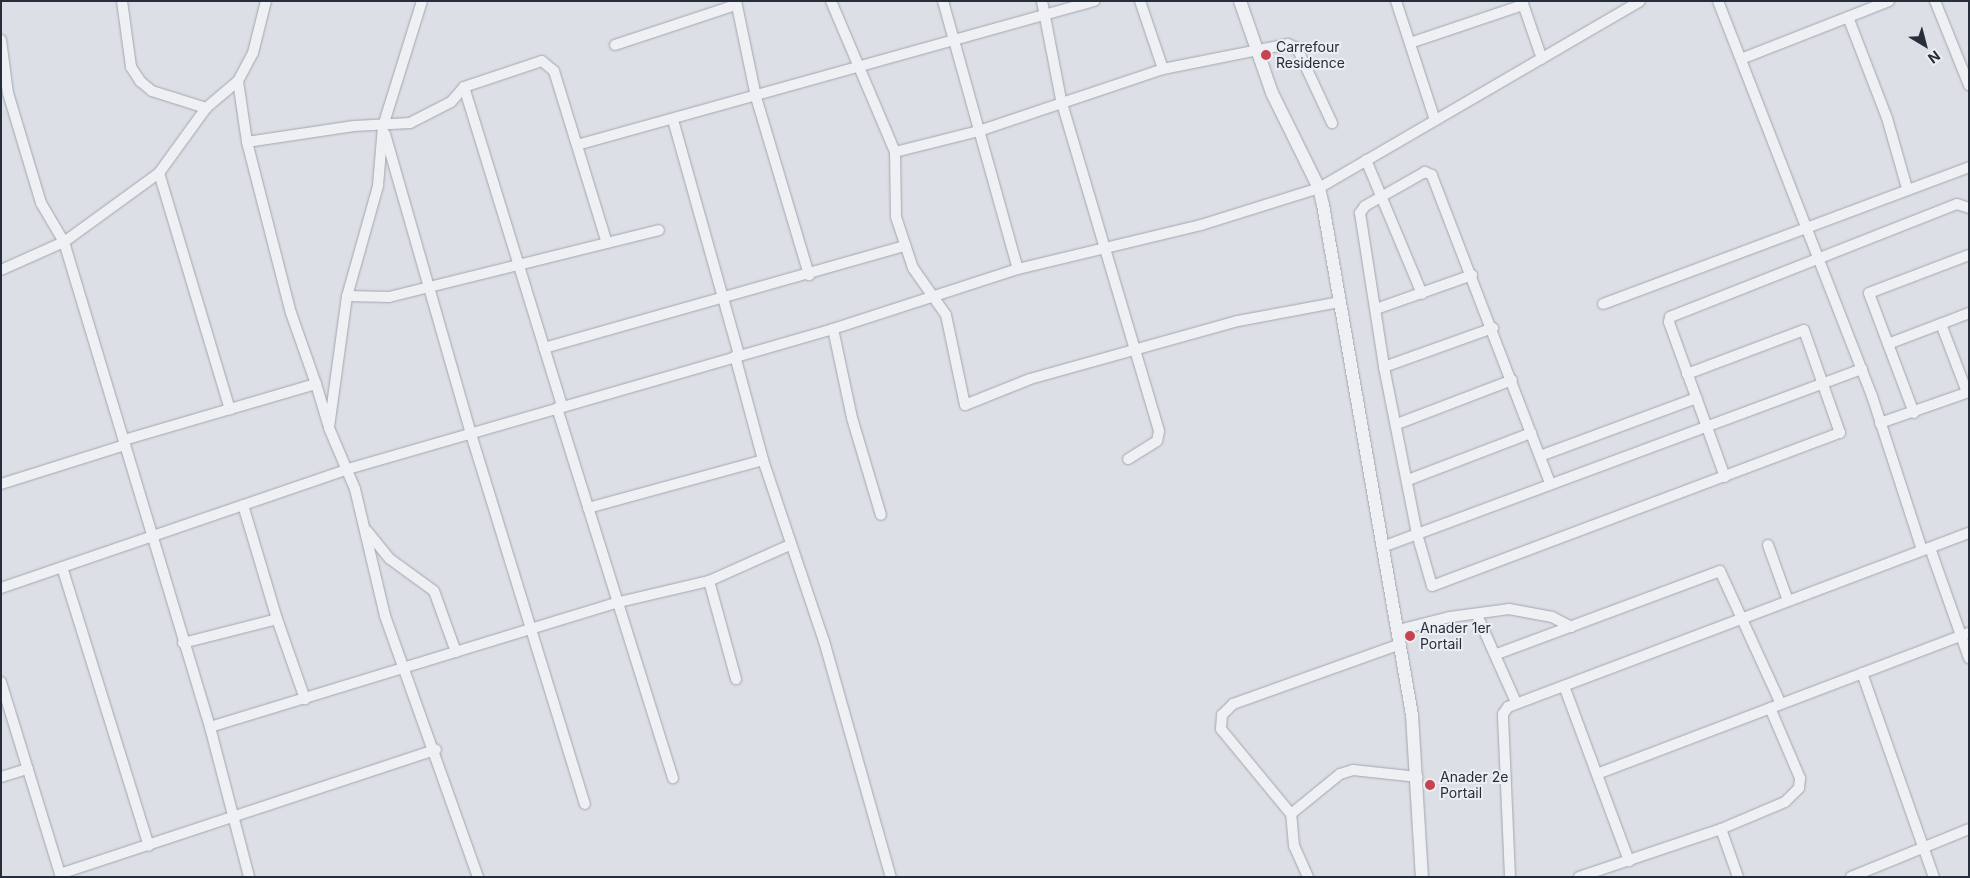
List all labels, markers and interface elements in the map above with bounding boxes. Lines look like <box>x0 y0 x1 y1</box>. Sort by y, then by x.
north arrow <box>1900 20 1950 70</box>
place label: Carrefour Residence <box>1276 39 1345 72</box>
text: N <box>1925 47 1944 67</box>
marker: Carrefour Residence <box>1260 49 1272 61</box>
place label: Anader 1er Portail <box>1420 620 1491 652</box>
marker: Anader 1er Portail <box>1404 630 1416 642</box>
place label: Anader 2e Portail <box>1440 769 1508 802</box>
marker: Anader 2e Portail <box>1424 779 1436 791</box>

